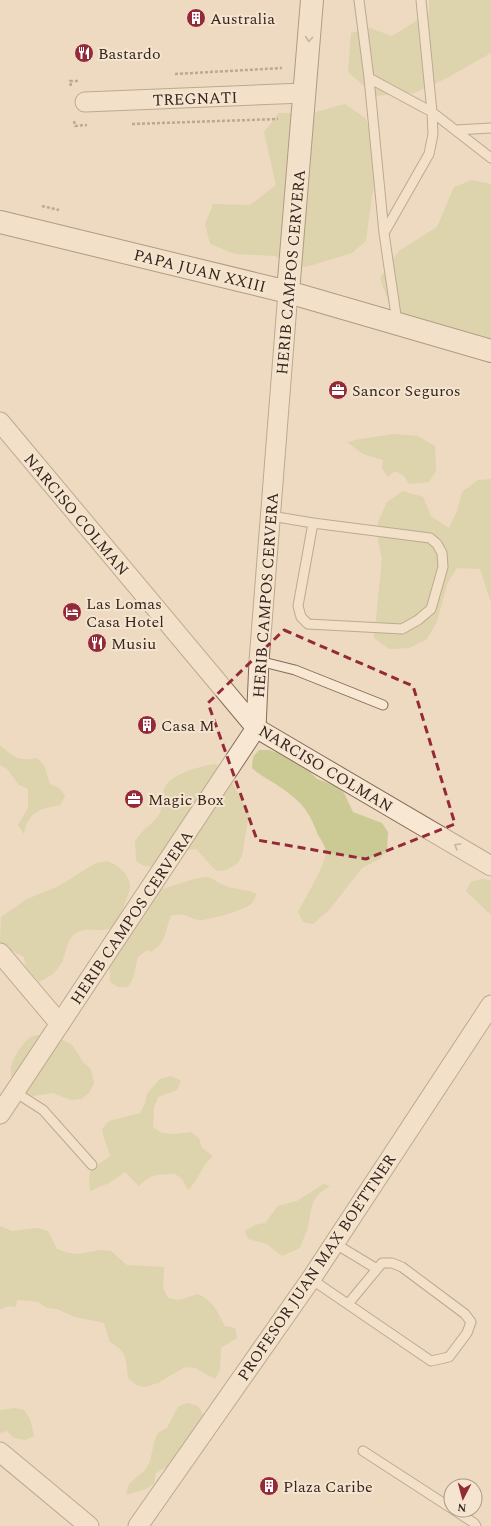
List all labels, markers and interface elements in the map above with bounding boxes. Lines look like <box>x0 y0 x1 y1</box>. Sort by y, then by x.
building icon: Australia <box>185 7 207 29</box>
place label: Australia <box>210 7 275 31</box>
one-way arrow <box>305 36 314 42</box>
restaurant icon: Bastardo <box>73 42 95 64</box>
place label: Bastardo <box>98 42 161 66</box>
street label: TREGNATI <box>152 86 238 112</box>
street label: HERIB CAMPOS CERVERA <box>270 168 312 376</box>
street label: PAPA JUAN XXIII <box>131 243 268 299</box>
office icon: Sancor Seguros <box>327 379 349 401</box>
place label: Sancor Seguros <box>352 379 461 403</box>
street label: NARCISO COLMAN <box>18 448 135 581</box>
street label: HERIB CAMPOS CERVERA <box>247 491 285 699</box>
place label: Las Lomas Casa Hotel <box>86 592 164 634</box>
hotel icon: Las Lomas Casa Hotel <box>61 601 83 623</box>
restaurant icon: Musiu <box>86 632 108 654</box>
place label: Musiu <box>111 632 156 656</box>
building icon: Casa M <box>136 714 158 736</box>
place label: Casa M <box>161 714 215 738</box>
street label: NARCISO COLMAN <box>254 719 397 819</box>
office icon: Magic Box <box>123 788 145 810</box>
place label: Magic Box <box>148 788 224 812</box>
street label: HERIB CAMPOS CERVERA <box>64 825 199 1010</box>
one-way arrow <box>454 843 461 850</box>
street label: PROFESOR JUAN MAX BOETTNER <box>232 1149 402 1386</box>
building icon: Plaza Caribe <box>258 1475 280 1497</box>
place label: Plaza Caribe <box>283 1475 373 1499</box>
north arrow <box>443 1478 483 1518</box>
text: N <box>457 1499 467 1516</box>

